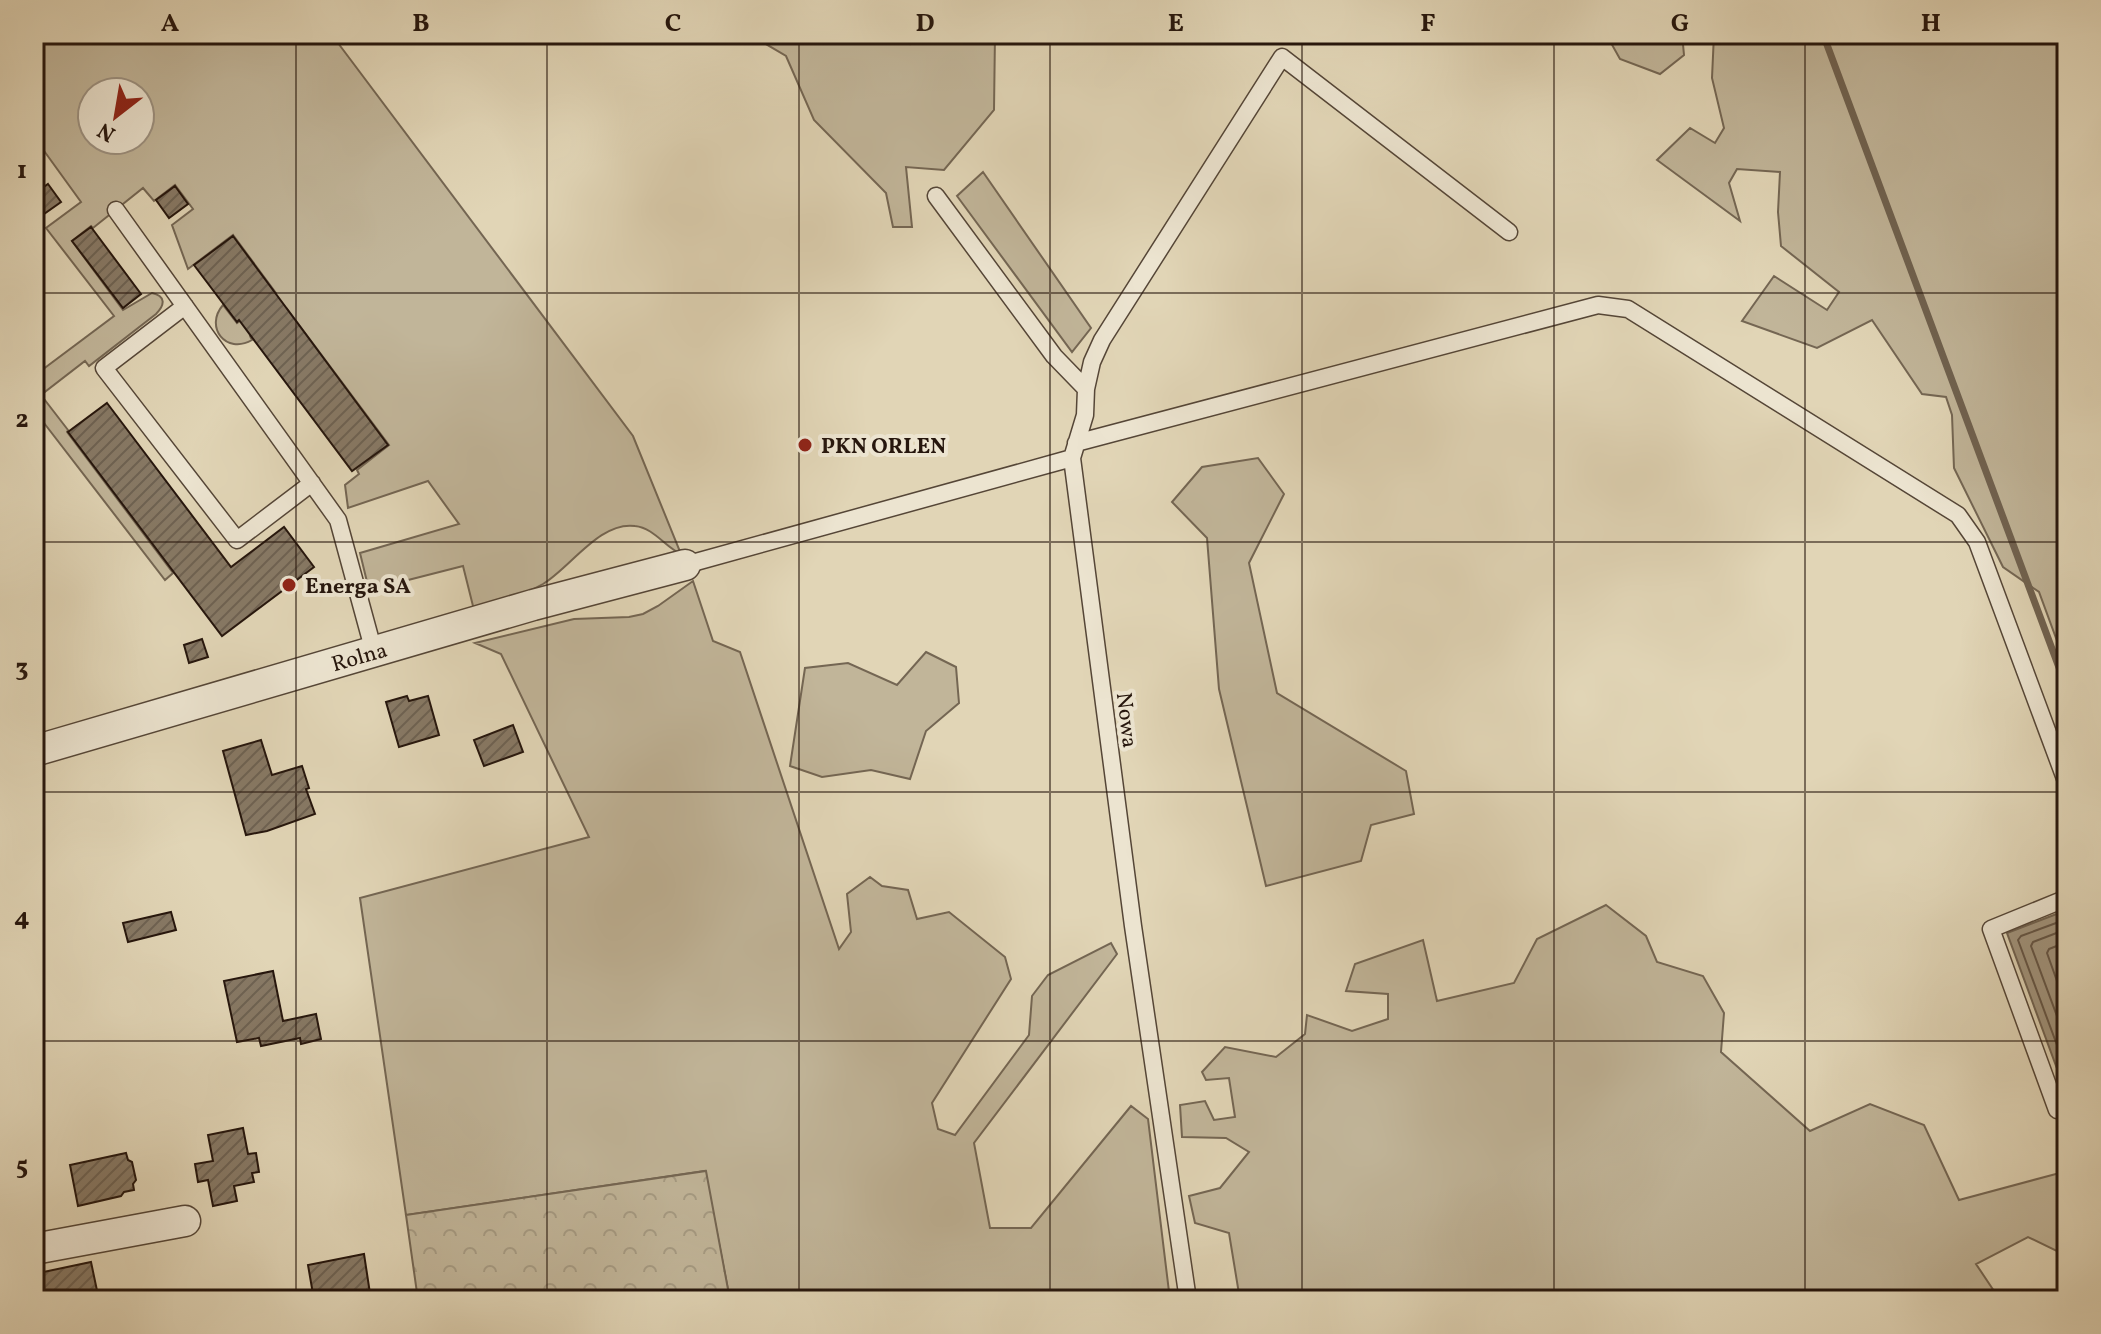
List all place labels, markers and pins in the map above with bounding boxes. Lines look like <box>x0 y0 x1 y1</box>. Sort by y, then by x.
place label: PKN ORLEN <box>821 432 946 463</box>
marker: PKN ORLEN <box>796 436 814 454</box>
place label: Energa SA <box>305 572 411 603</box>
marker: Energa SA <box>280 576 298 594</box>

